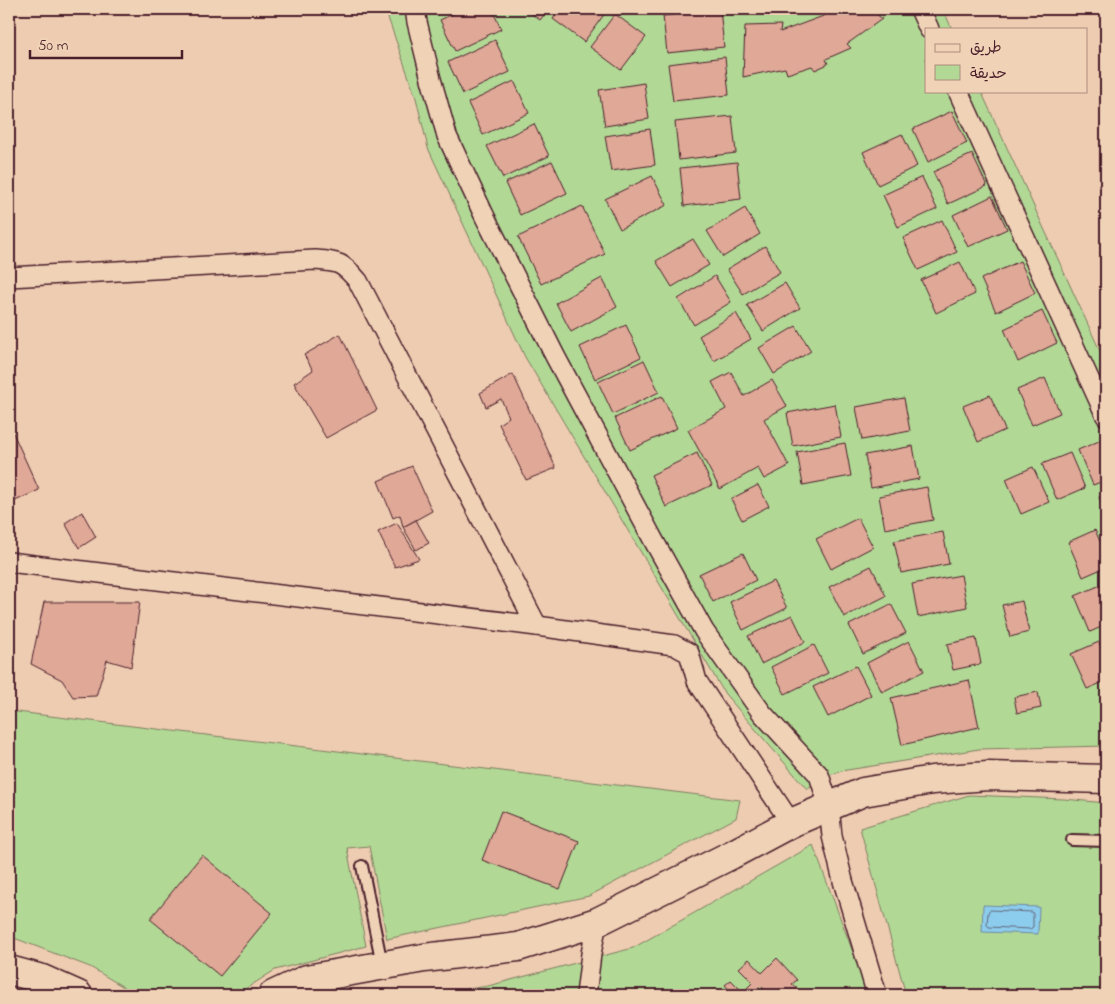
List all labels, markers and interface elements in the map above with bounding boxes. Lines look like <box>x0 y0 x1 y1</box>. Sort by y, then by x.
scale bar <box>30 28 182 60</box>
legend <box>925 28 1088 92</box>
text: 50 m <box>38 35 69 57</box>
text: طريق <box>970 37 1002 59</box>
text: حديقة <box>970 63 1007 85</box>

